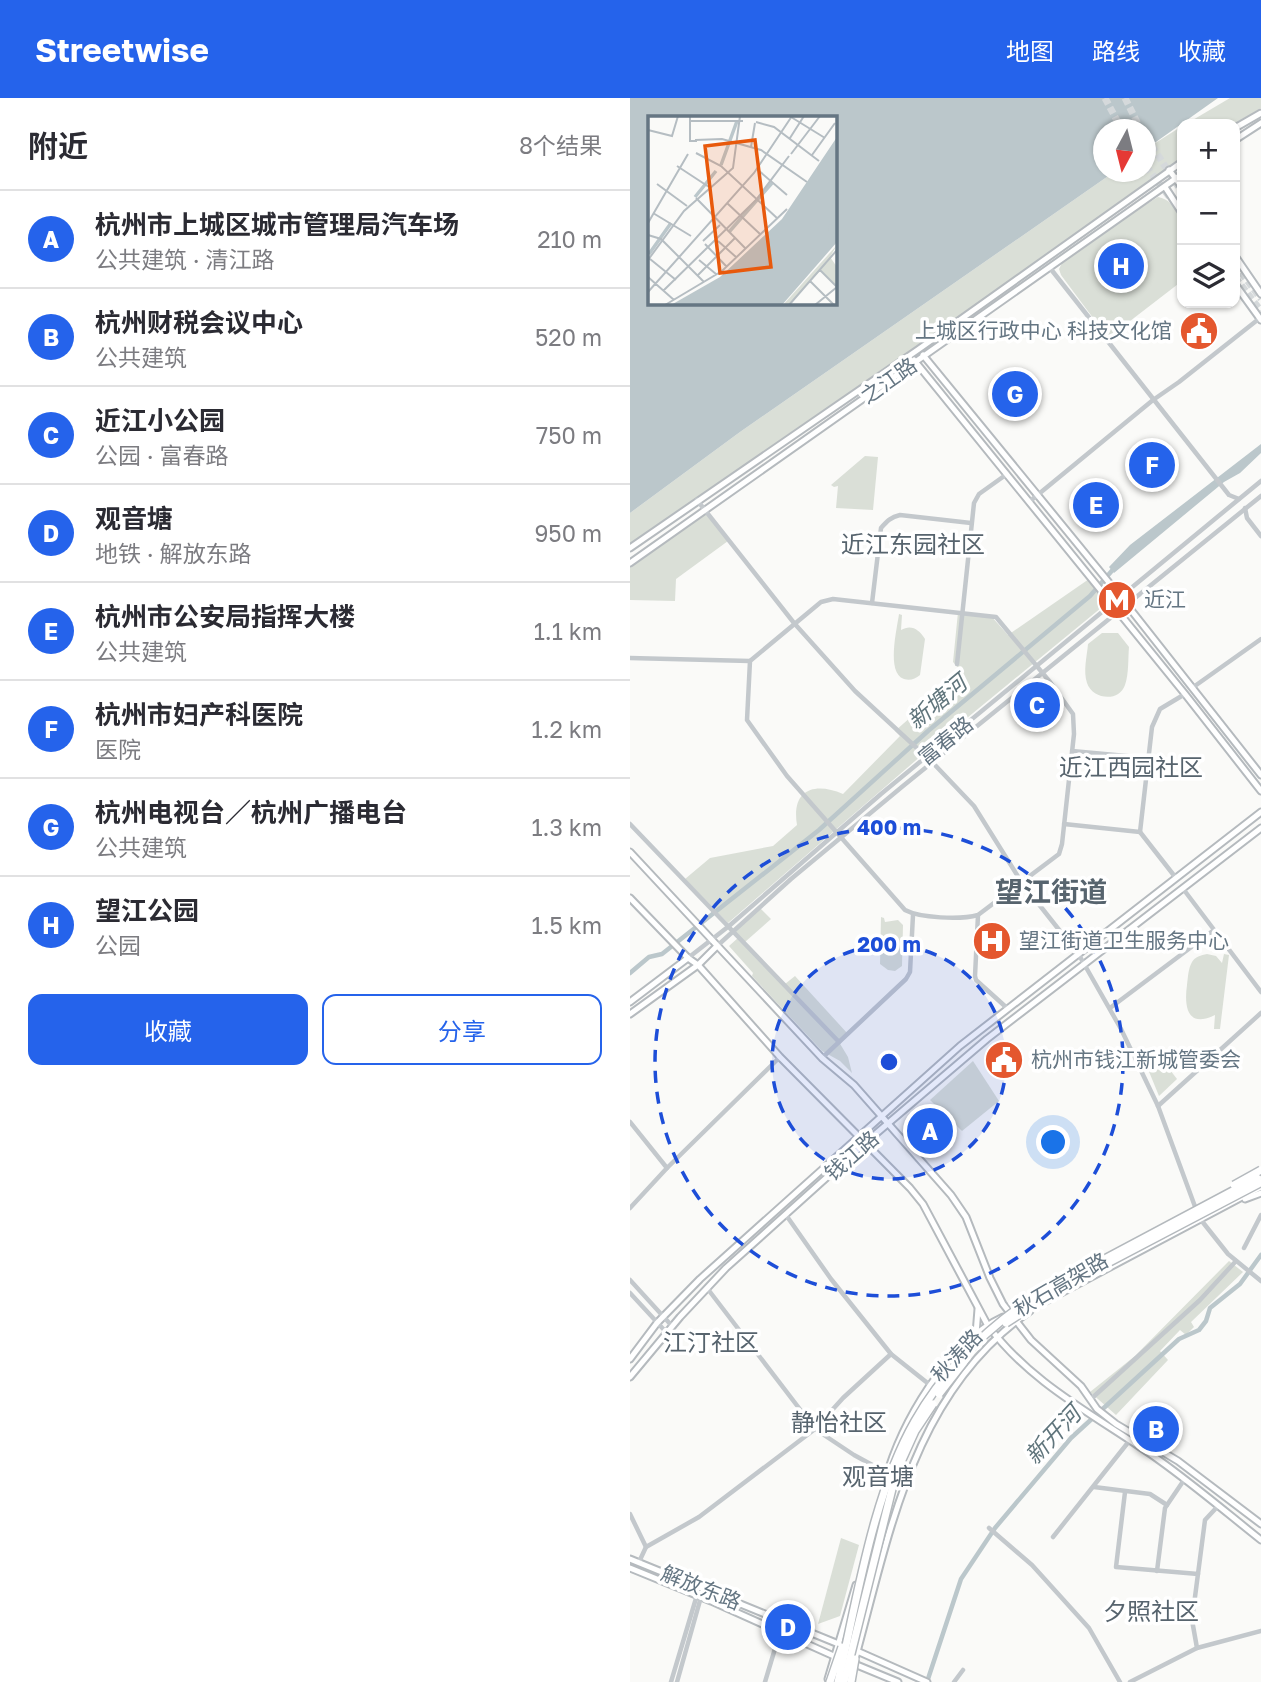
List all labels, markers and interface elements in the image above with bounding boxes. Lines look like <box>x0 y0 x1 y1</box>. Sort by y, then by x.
text: Streetwise <box>35 30 209 69</box>
text: 地图 <box>1006 36 1054 65</box>
text: 路线 <box>1092 36 1140 65</box>
text: 收藏 <box>1178 36 1226 65</box>
inset map <box>648 116 836 304</box>
north arrow <box>1093 119 1156 182</box>
map controls <box>1177 119 1240 308</box>
button: + <box>1177 119 1240 182</box>
text: 附近 <box>28 128 88 164</box>
text: 8个结果 <box>519 131 602 159</box>
button: − <box>1177 182 1240 245</box>
text: 杭州市上城区城市管理局汽车场 <box>95 209 459 240</box>
text: A <box>43 225 59 253</box>
text: 210 m <box>537 225 602 253</box>
pin: H <box>1098 240 1144 292</box>
text: 公共建筑 · 清江路 <box>95 245 274 273</box>
button: layers <box>1177 245 1240 308</box>
text: 杭州财税会议中心 <box>95 307 303 338</box>
public building icon: 上城区行政中心 科技文化馆 <box>1178 310 1220 352</box>
place label: 上城区行政中心 科技文化馆 <box>915 317 1172 343</box>
text: B <box>43 323 59 351</box>
text: 520 m <box>535 323 602 351</box>
text: 公共建筑 <box>95 343 187 371</box>
street label: 之江路 <box>855 351 922 409</box>
pin: G <box>992 368 1038 420</box>
text: 近江小公园 <box>95 405 225 436</box>
text: C <box>43 421 59 449</box>
text: 750 m <box>536 421 602 449</box>
pin: F <box>1129 439 1175 491</box>
text: 公园 · 富春路 <box>95 441 228 469</box>
pin: E <box>1073 479 1119 531</box>
text: 观音塘 <box>95 503 173 534</box>
text: D <box>43 519 59 547</box>
text: 950 m <box>534 519 602 547</box>
district label: 近江东园社区 <box>841 529 985 558</box>
text: 地铁 · 解放东路 <box>95 539 251 567</box>
metro station icon: 近江 <box>1096 579 1138 621</box>
place label: 近江 <box>1144 586 1186 612</box>
text: 杭州市公安局指挥大楼 <box>95 601 355 632</box>
text: E <box>44 617 58 645</box>
text: 1.1 km <box>534 617 602 645</box>
text: 公共建筑 <box>95 637 187 665</box>
water label: 新塘河 <box>901 666 975 734</box>
pin: C <box>1014 679 1060 731</box>
text: 杭州市妇产科医院 <box>95 699 303 730</box>
street label: 富春路 <box>913 710 978 770</box>
text: F <box>44 715 58 743</box>
text: 1.2 km <box>532 715 602 743</box>
text: 医院 <box>95 735 141 763</box>
district label: 近江西园社区 <box>1059 752 1203 781</box>
text: 杭州电视台／杭州广播电台 <box>95 797 407 828</box>
text: G <box>43 813 59 841</box>
text: 1.3 km <box>531 813 602 841</box>
text: 400 m <box>857 814 921 840</box>
text: 公共建筑 <box>95 833 187 861</box>
district label: 望江街道 <box>995 875 1107 908</box>
text: 望江公园 <box>95 895 199 926</box>
text: H <box>42 911 60 939</box>
text: 1.5 km <box>532 911 602 939</box>
hospital icon: 望江街道卫生服务中心 <box>971 920 1013 962</box>
place label: 望江街道卫生服务中心 <box>1019 927 1229 953</box>
text: 公园 <box>95 931 141 959</box>
text: 200 m <box>857 931 921 957</box>
button: 收藏 <box>28 994 308 1065</box>
button: 分享 <box>322 994 602 1065</box>
public building icon: 杭州市钱江新城管委会 <box>983 1039 1025 1081</box>
place label: 杭州市钱江新城管委会 <box>1031 1046 1241 1072</box>
centre of rings <box>877 1050 901 1074</box>
pin: A <box>907 1105 953 1157</box>
street label: 钱江路 <box>819 1125 884 1186</box>
your location <box>1036 1125 1070 1159</box>
street label: 秋石高架路 <box>1009 1247 1112 1322</box>
street label: 秋涛路 <box>925 1323 987 1387</box>
district label: 江汀社区 <box>663 1327 759 1356</box>
water label: 新开河 <box>1019 1397 1089 1469</box>
pin: B <box>1133 1403 1179 1455</box>
district label: 静怡社区 <box>791 1407 887 1436</box>
district label: 观音塘 <box>842 1461 914 1490</box>
street label: 解放东路 <box>658 1559 745 1615</box>
district label: 夕照社区 <box>1103 1596 1199 1625</box>
pin: D <box>765 1601 811 1653</box>

